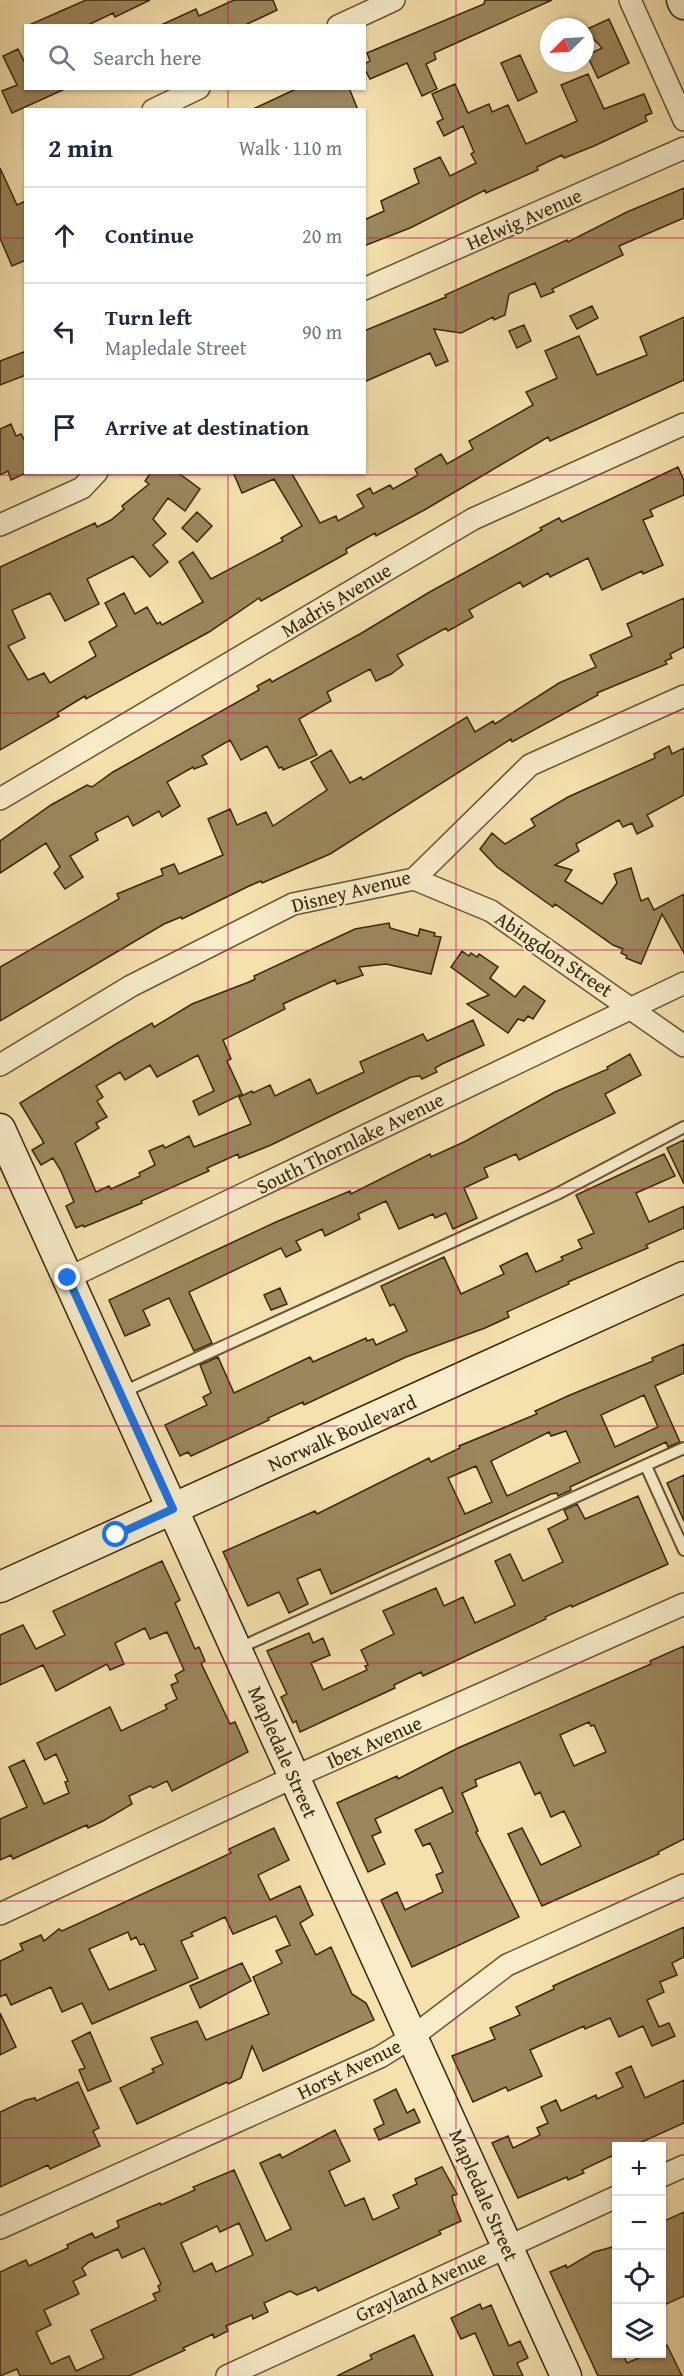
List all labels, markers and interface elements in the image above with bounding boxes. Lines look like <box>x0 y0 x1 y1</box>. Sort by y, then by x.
north arrow <box>540 18 594 72</box>
search box <box>24 24 366 90</box>
icon: search <box>45 41 78 74</box>
text: Search here <box>93 41 202 73</box>
text: 2 min <box>48 128 113 167</box>
text: Walk · 110 m <box>239 133 342 162</box>
street label: Helwig Avenue <box>461 180 586 257</box>
icon: ahead <box>48 219 81 252</box>
text: Continue <box>105 219 194 251</box>
text: 20 m <box>302 221 342 250</box>
text: Turn left <box>105 301 192 333</box>
icon: left <box>48 315 81 348</box>
text: 90 m <box>302 317 342 346</box>
text: Mapledale Street <box>105 333 247 362</box>
icon: arrive <box>48 411 81 444</box>
text: Arrive at destination <box>105 411 309 443</box>
street label: Madris Avenue <box>275 555 396 644</box>
street label: Disney Avenue <box>288 862 414 919</box>
street label: Abingdon Street <box>490 903 619 1004</box>
street label: South Thornlake Avenue <box>251 1084 449 1201</box>
route end <box>54 1264 80 1290</box>
street label: Norwalk Boulevard <box>263 1387 421 1478</box>
route start <box>102 1521 128 1547</box>
street label: Mapledale Street <box>241 1681 326 1822</box>
street label: Ibex Avenue <box>321 1708 426 1775</box>
street label: Horst Avenue <box>292 2031 406 2106</box>
street label: Mapledale Street <box>442 2124 527 2265</box>
map controls <box>612 2142 666 2358</box>
button: + <box>612 2142 666 2196</box>
button: − <box>612 2196 666 2250</box>
street label: Grayland Avenue <box>350 2242 491 2329</box>
button: locate <box>612 2250 666 2304</box>
button: layers <box>612 2304 666 2358</box>

